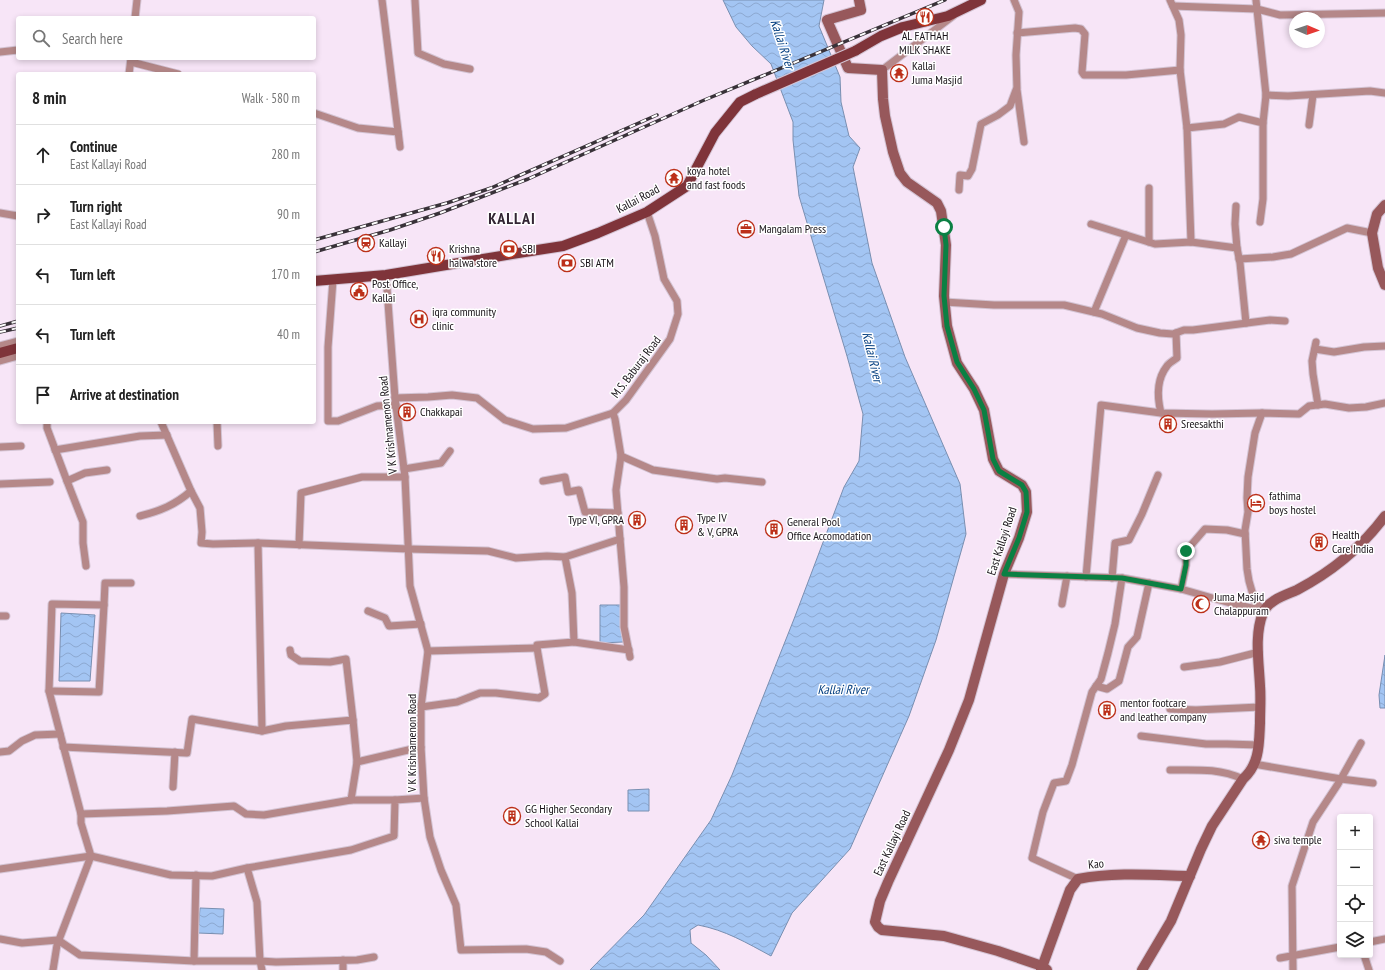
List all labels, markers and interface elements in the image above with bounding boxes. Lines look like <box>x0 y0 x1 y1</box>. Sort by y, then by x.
restaurant icon: AL FATHAH MILK SHAKE <box>915 7 935 27</box>
north arrow <box>1289 12 1325 48</box>
search box <box>16 16 316 60</box>
water label: Kallai River <box>767 17 799 73</box>
icon: search <box>30 27 52 49</box>
place label: AL FATHAH MILK SHAKE <box>899 28 951 57</box>
text: Search here <box>62 29 123 48</box>
place label: Kallai Juma Masjid <box>911 58 962 87</box>
temple icon: Kallai Juma Masjid <box>889 63 909 83</box>
text: 8 min <box>32 87 66 109</box>
text: Walk · 580 m <box>242 90 300 107</box>
text: Continue <box>70 137 117 156</box>
icon: ahead <box>32 144 54 166</box>
text: 280 m <box>271 146 300 163</box>
text: East Kallayi Road <box>70 156 147 173</box>
place label: koya hotel and fast foods <box>687 163 745 192</box>
temple icon: koya hotel and fast foods <box>664 168 684 188</box>
street label: Kallai Road <box>614 181 662 216</box>
text: Turn right <box>70 197 122 216</box>
icon: right <box>32 204 54 226</box>
text: 90 m <box>277 206 300 223</box>
district label: KALLAI <box>488 208 536 228</box>
text: East Kallayi Road <box>70 216 147 233</box>
route start <box>935 218 953 236</box>
office icon: Mangalam Press <box>736 219 756 239</box>
place label: Mangalam Press <box>759 221 826 236</box>
station icon: Kallayi <box>356 233 376 253</box>
place label: Kallayi <box>379 235 407 250</box>
bank icon: SBI <box>499 239 519 259</box>
place label: Krishna halwa store <box>449 241 497 270</box>
place label: SBI <box>522 241 536 256</box>
restaurant icon: Krishna halwa store <box>426 246 446 266</box>
bank icon: SBI ATM <box>557 253 577 273</box>
place label: SBI ATM <box>580 255 614 270</box>
icon: left <box>32 264 54 286</box>
text: Turn left <box>70 265 115 284</box>
text: 170 m <box>271 266 300 283</box>
place label: Post Office, Kallai <box>372 276 418 305</box>
public building icon: Post Office, Kallai <box>349 281 369 301</box>
place label: iqra community clinic <box>432 304 497 333</box>
hospital icon: iqra community clinic <box>409 309 429 329</box>
icon: left <box>32 324 54 346</box>
text: Turn left <box>70 325 115 344</box>
text: 40 m <box>277 326 300 343</box>
water label: Kallai River <box>858 330 887 386</box>
street label: M.S. Baburaj Road <box>608 333 664 401</box>
street label: V K Krishnamenon Road <box>375 375 400 476</box>
icon: arrive <box>32 384 54 406</box>
text: Arrive at destination <box>70 385 179 404</box>
building icon: Chakkapai <box>397 402 417 422</box>
place label: Chakkapai <box>420 404 462 419</box>
building icon: Sreesakthi <box>1158 414 1178 434</box>
place label: Sreesakthi <box>1181 416 1224 431</box>
place label: fathima boys hostel <box>1269 488 1316 517</box>
hotel icon: fathima boys hostel <box>1246 493 1266 513</box>
street label: East Kallayi Road <box>983 505 1020 577</box>
building icon: Type VI, GPRA <box>627 510 647 530</box>
place label: Type IV & V, GPRA <box>697 510 739 539</box>
place label: Type VI, GPRA <box>568 512 624 527</box>
place label: General Pool Office Accomodation <box>787 514 871 543</box>
building icon: Type IV & V, GPRA <box>674 515 694 535</box>
building icon: General Pool Office Accomodation <box>764 519 784 539</box>
place label: Health Care India <box>1332 527 1374 556</box>
building icon: Health Care India <box>1309 532 1329 552</box>
route end <box>1177 542 1195 560</box>
place label: Juma Masjid Chalappuram <box>1213 589 1269 618</box>
mosque icon: Juma Masjid Chalappuram <box>1191 594 1211 614</box>
water label: Kallai River <box>817 681 871 698</box>
street label: V K Krishnamenon Road <box>404 694 419 793</box>
place label: mentor footcare and leather company <box>1120 695 1207 724</box>
building icon: mentor footcare and leather company <box>1097 700 1117 720</box>
place label: GG Higher Secondary School Kallai <box>525 801 612 830</box>
building icon: GG Higher Secondary School Kallai <box>502 806 522 826</box>
street label: East Kallayi Road <box>870 808 913 878</box>
map controls <box>1337 814 1373 958</box>
button: + <box>1337 814 1373 850</box>
temple icon: siva temple <box>1251 830 1271 850</box>
place label: siva temple <box>1274 832 1322 847</box>
button: − <box>1337 850 1373 886</box>
street label: Kao <box>1088 855 1104 872</box>
button: locate <box>1337 886 1373 922</box>
button: layers <box>1337 922 1373 958</box>

